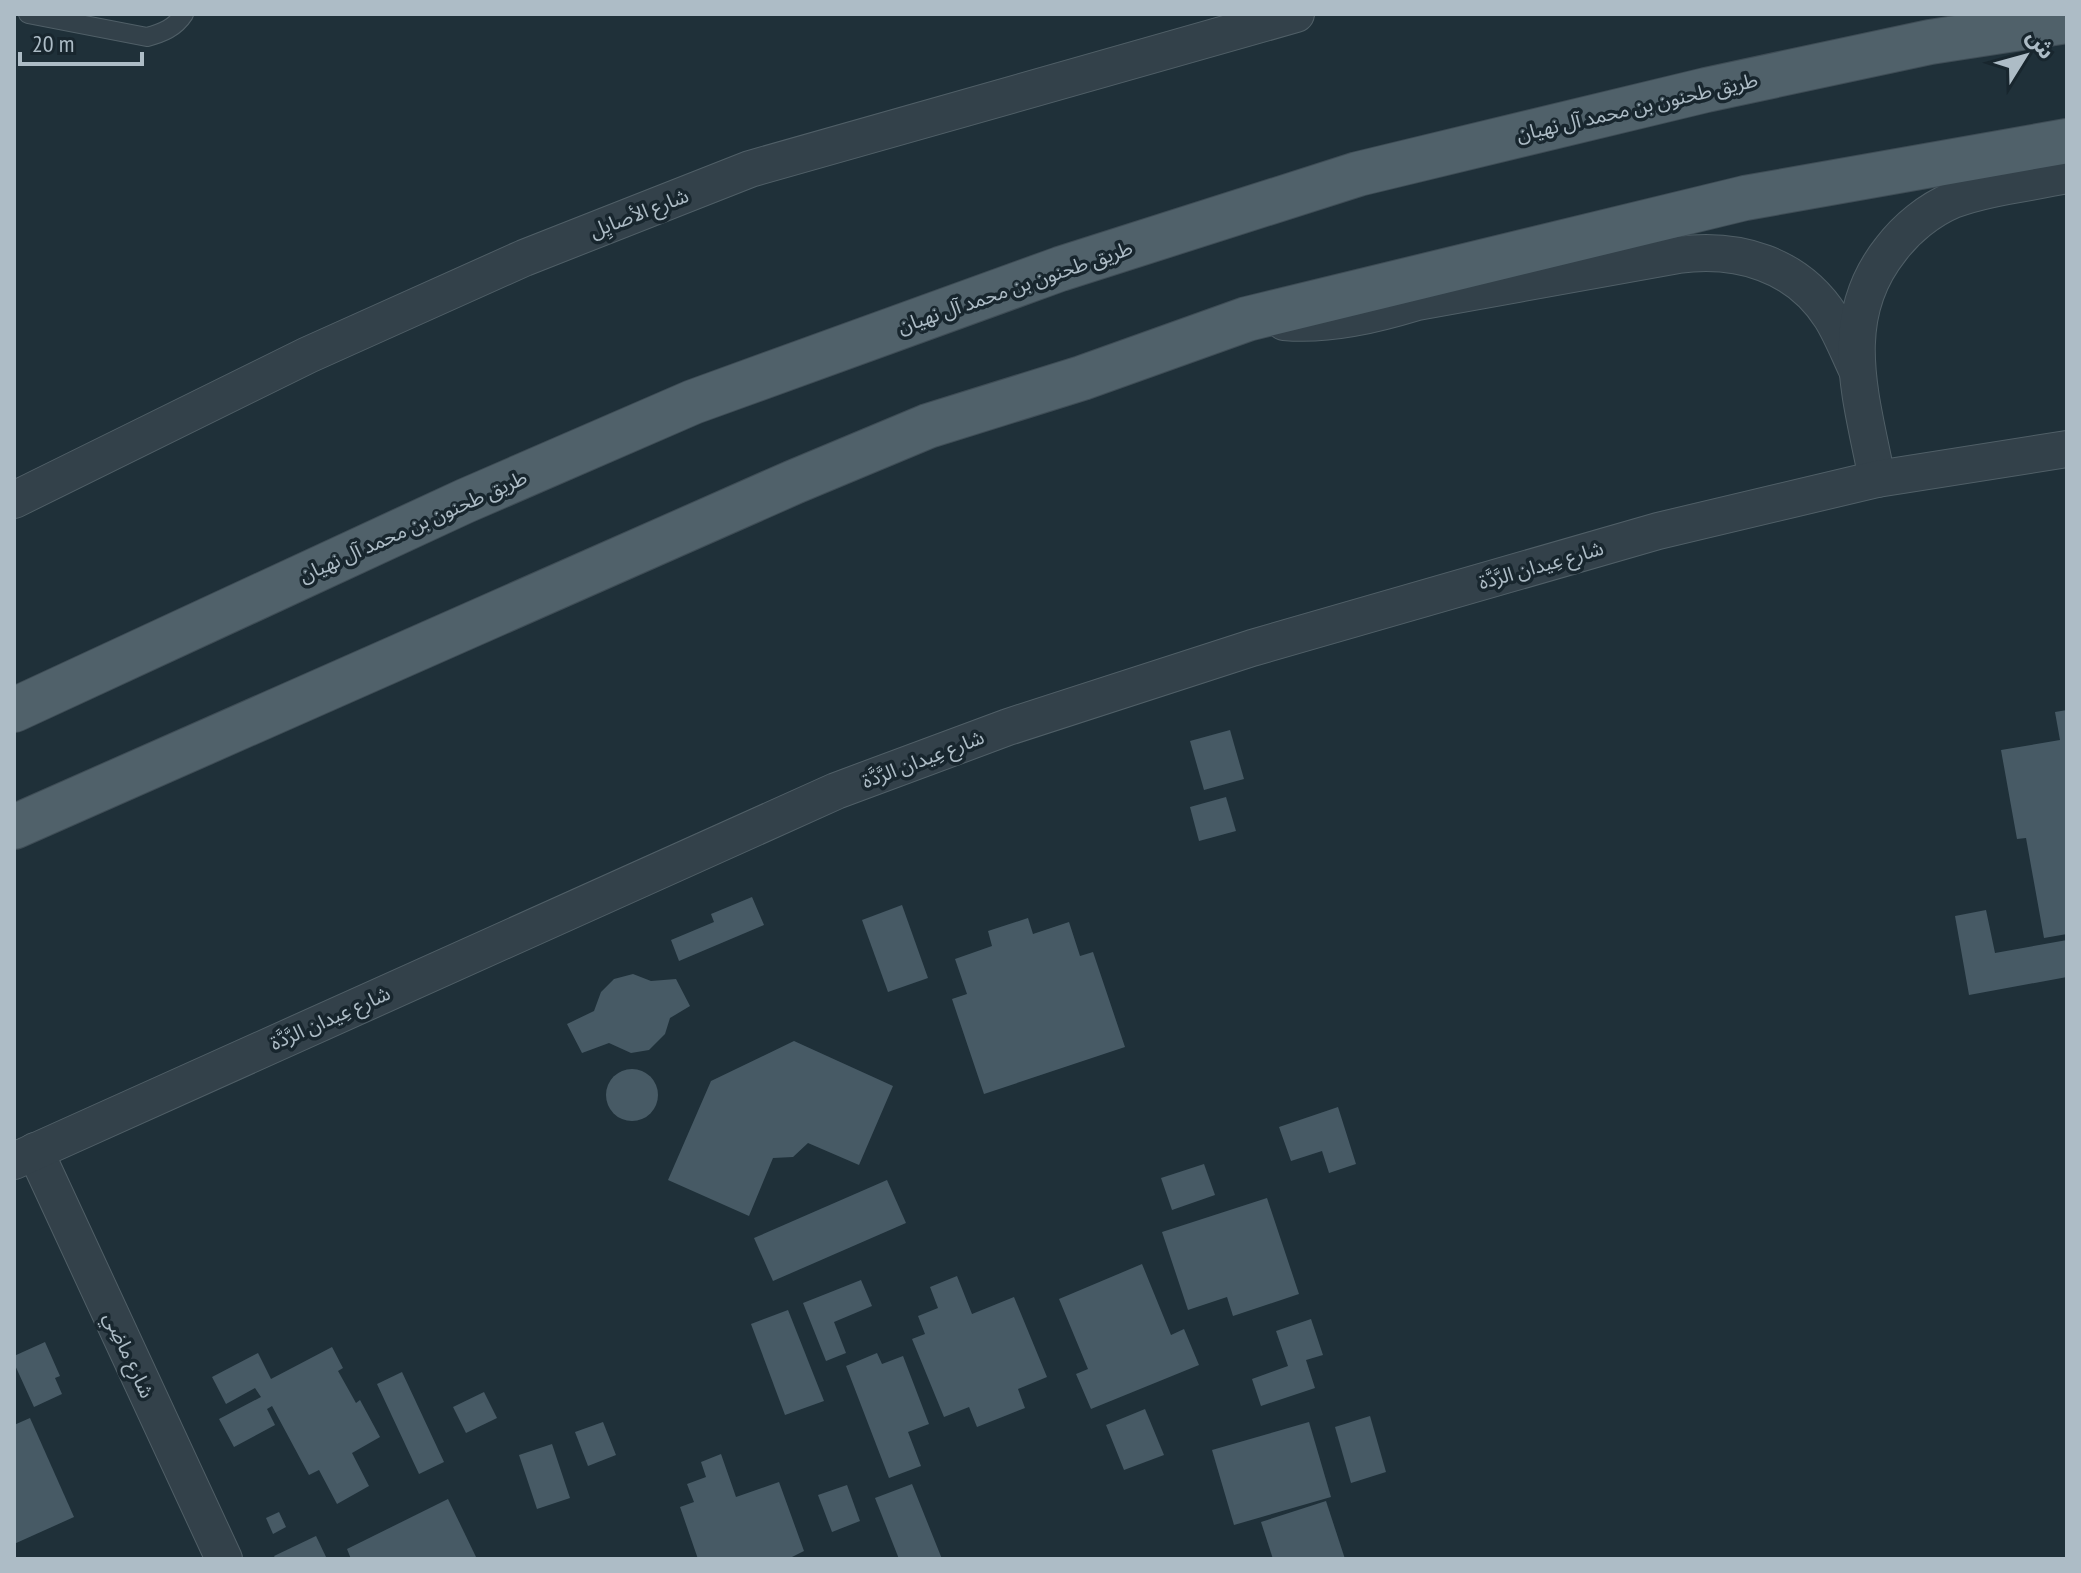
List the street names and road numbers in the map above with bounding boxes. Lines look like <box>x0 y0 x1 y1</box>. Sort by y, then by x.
street label: طريق طحنون بن محمد آل نهيان <box>1514 67 1760 147</box>
street label: شارع الأصايِل <box>586 182 693 246</box>
street label: طريق طحنون بن محمد آل نهيان <box>894 235 1136 339</box>
street label: طريق طحنون بن محمد آل نهيان <box>295 464 531 588</box>
street label: شارع عِيدان الرَّدَّة <box>1475 535 1607 597</box>
street label: شارع عِيدان الرَّدَّة <box>858 724 989 796</box>
street label: شارع عِيدان الرَّدَّة <box>266 980 395 1058</box>
street label: شارع ماضِي <box>95 1308 160 1403</box>

